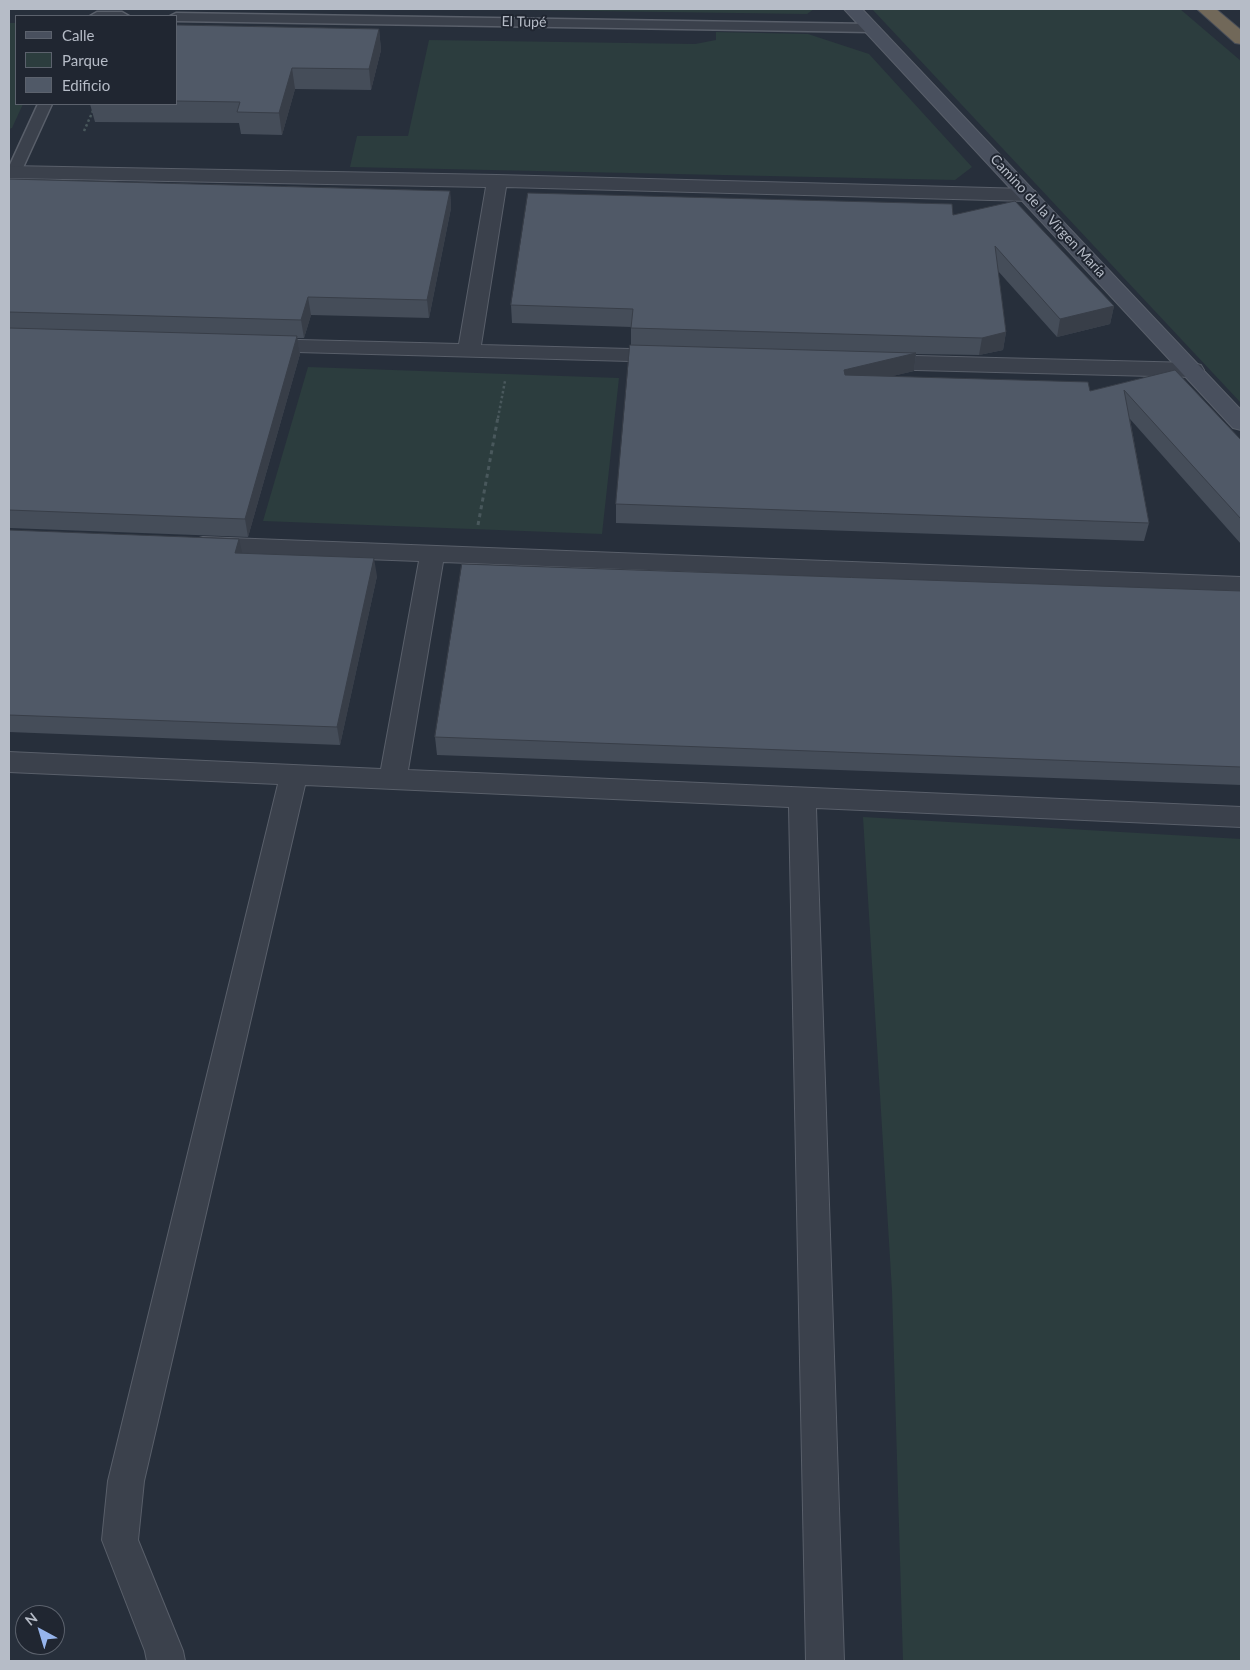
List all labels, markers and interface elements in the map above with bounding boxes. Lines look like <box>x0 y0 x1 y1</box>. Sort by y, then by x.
street label: El Tupé <box>501 13 547 31</box>
legend <box>15 15 178 105</box>
text: Calle <box>62 26 94 44</box>
text: Parque <box>62 51 108 69</box>
text: Edificio <box>62 76 110 94</box>
street label: Camino de la Virgen María <box>987 151 1109 281</box>
north arrow <box>15 1605 65 1655</box>
text: N <box>21 1609 40 1629</box>

